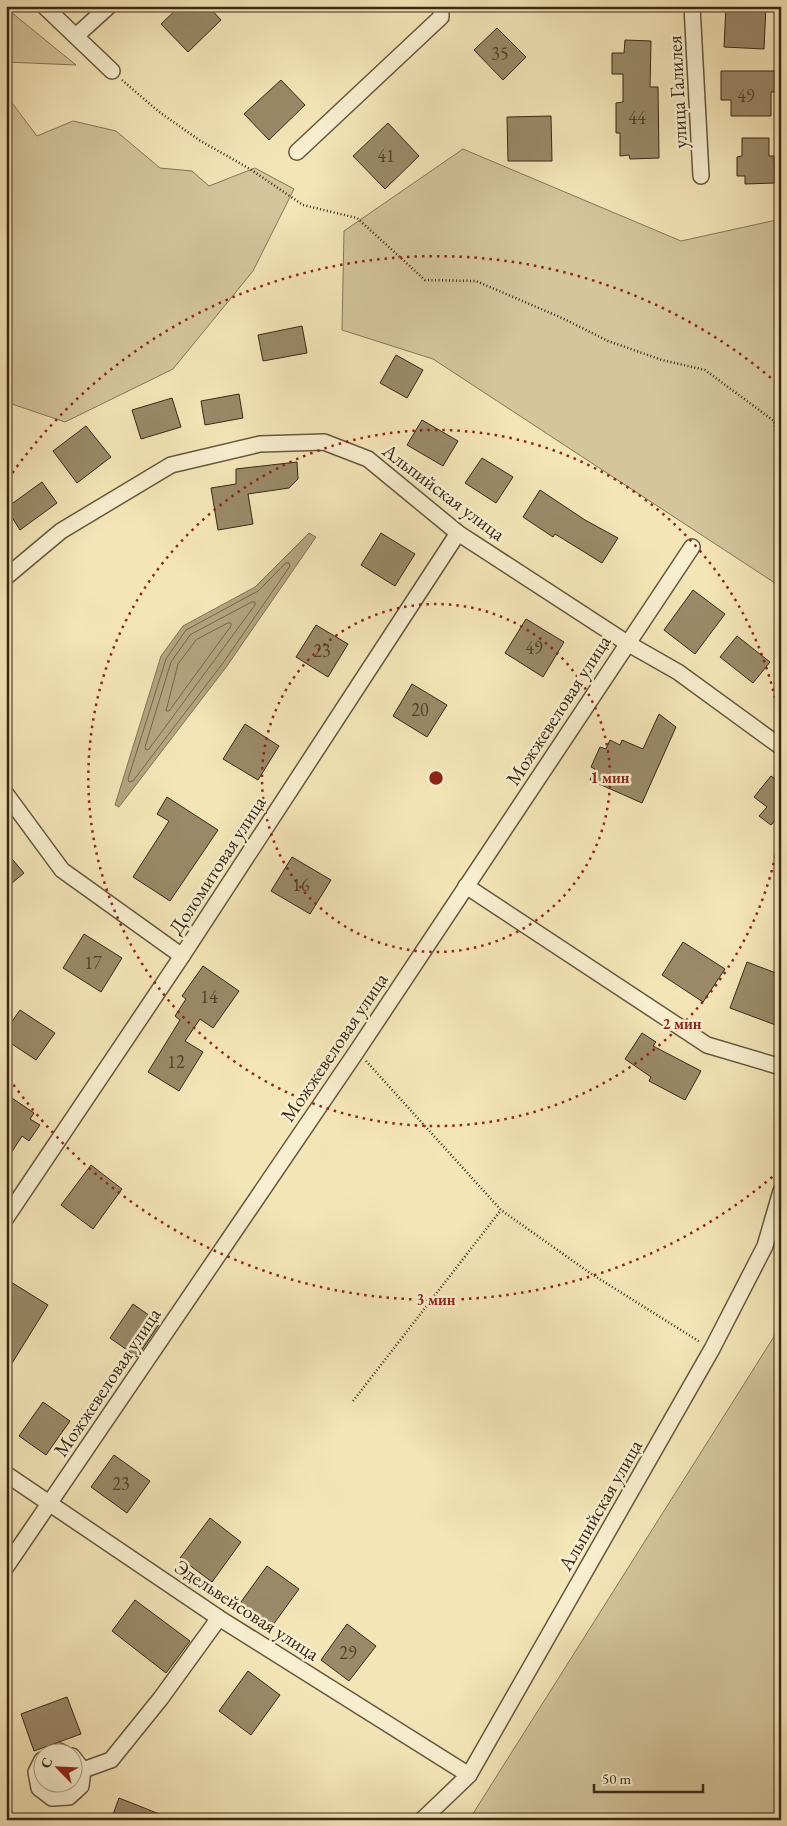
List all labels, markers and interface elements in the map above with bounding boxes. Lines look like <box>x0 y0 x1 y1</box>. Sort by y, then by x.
street label: улица Галилея <box>661 35 693 149</box>
house number: 35 <box>491 42 509 65</box>
house number: 49 <box>737 84 755 107</box>
house number: 44 <box>628 106 646 129</box>
house number: 41 <box>377 144 395 167</box>
street label: Альпийская улица <box>377 437 511 547</box>
street label: Можжевеловая улица <box>500 630 616 790</box>
house number: 49 <box>525 636 543 659</box>
house number: 23 <box>313 639 331 662</box>
house number: 20 <box>411 698 429 721</box>
text: 1 мин <box>590 768 630 787</box>
centre of rings <box>427 769 445 787</box>
street label: Доломитовая улица <box>163 791 272 939</box>
house number: 16 <box>292 873 310 896</box>
house number: 17 <box>84 951 102 974</box>
street label: Можжевеловая улица <box>274 967 394 1127</box>
house number: 14 <box>200 985 218 1008</box>
text: 2 мин <box>662 1014 702 1033</box>
house number: 12 <box>167 1050 185 1073</box>
text: 3 мин <box>416 1290 456 1309</box>
street label: Можжевеловая улица <box>47 1302 167 1462</box>
street label: Альпийская улица <box>551 1435 648 1576</box>
house number: 23 <box>112 1472 130 1495</box>
street label: Эдельвейсовая улица <box>170 1554 324 1666</box>
house number: 29 <box>339 1641 357 1664</box>
north arrow <box>32 1744 82 1794</box>
text: С <box>36 1754 56 1771</box>
scale bar <box>594 1761 703 1793</box>
text: 50 m <box>602 1769 631 1788</box>

